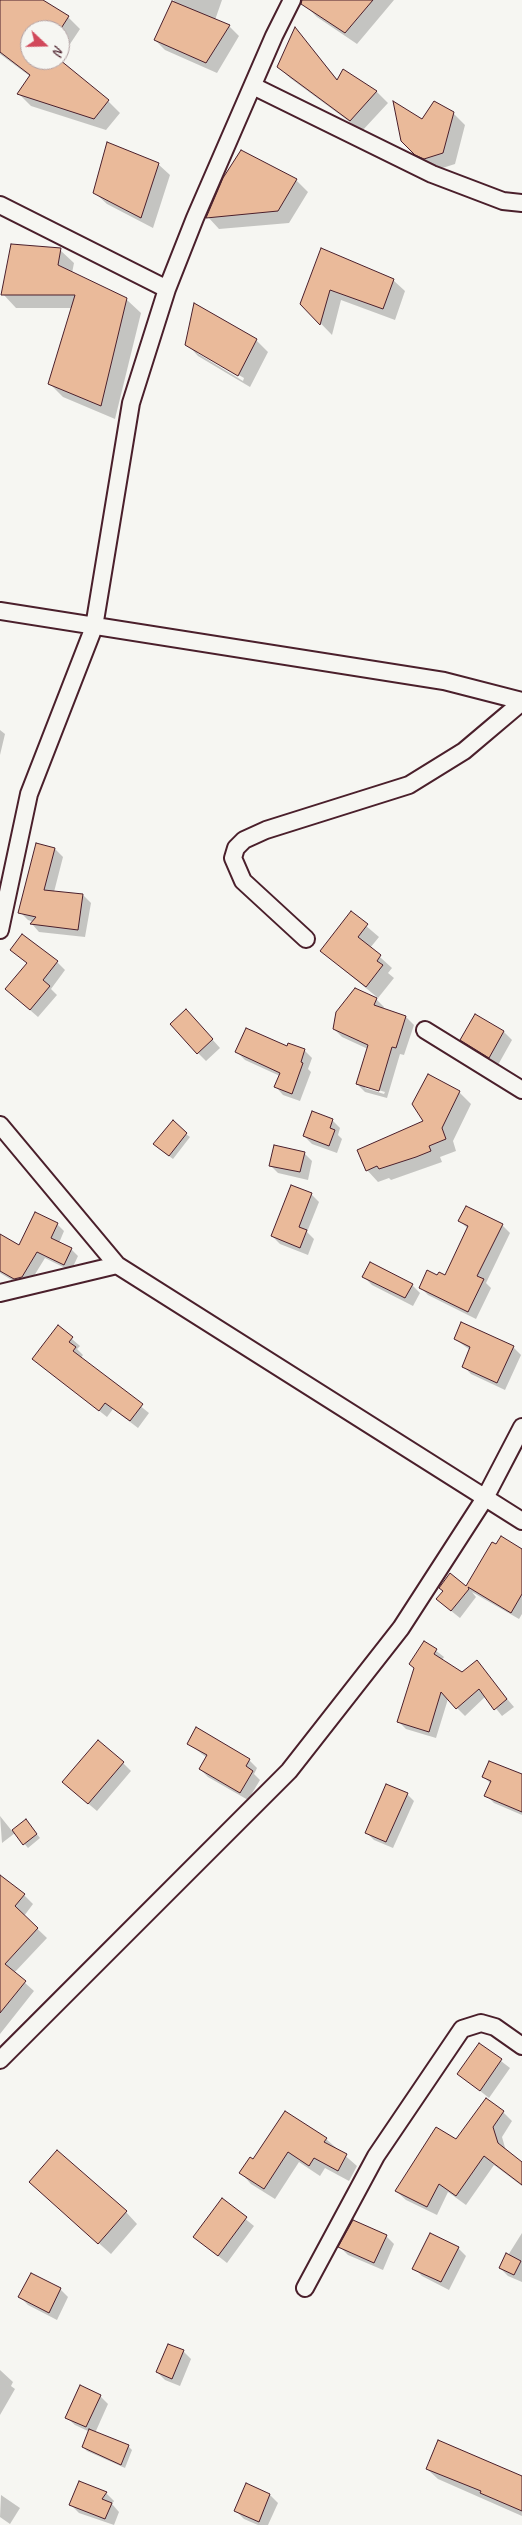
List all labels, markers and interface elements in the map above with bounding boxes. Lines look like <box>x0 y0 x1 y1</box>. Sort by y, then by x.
north arrow <box>20 20 70 70</box>
text: N <box>49 43 68 57</box>

